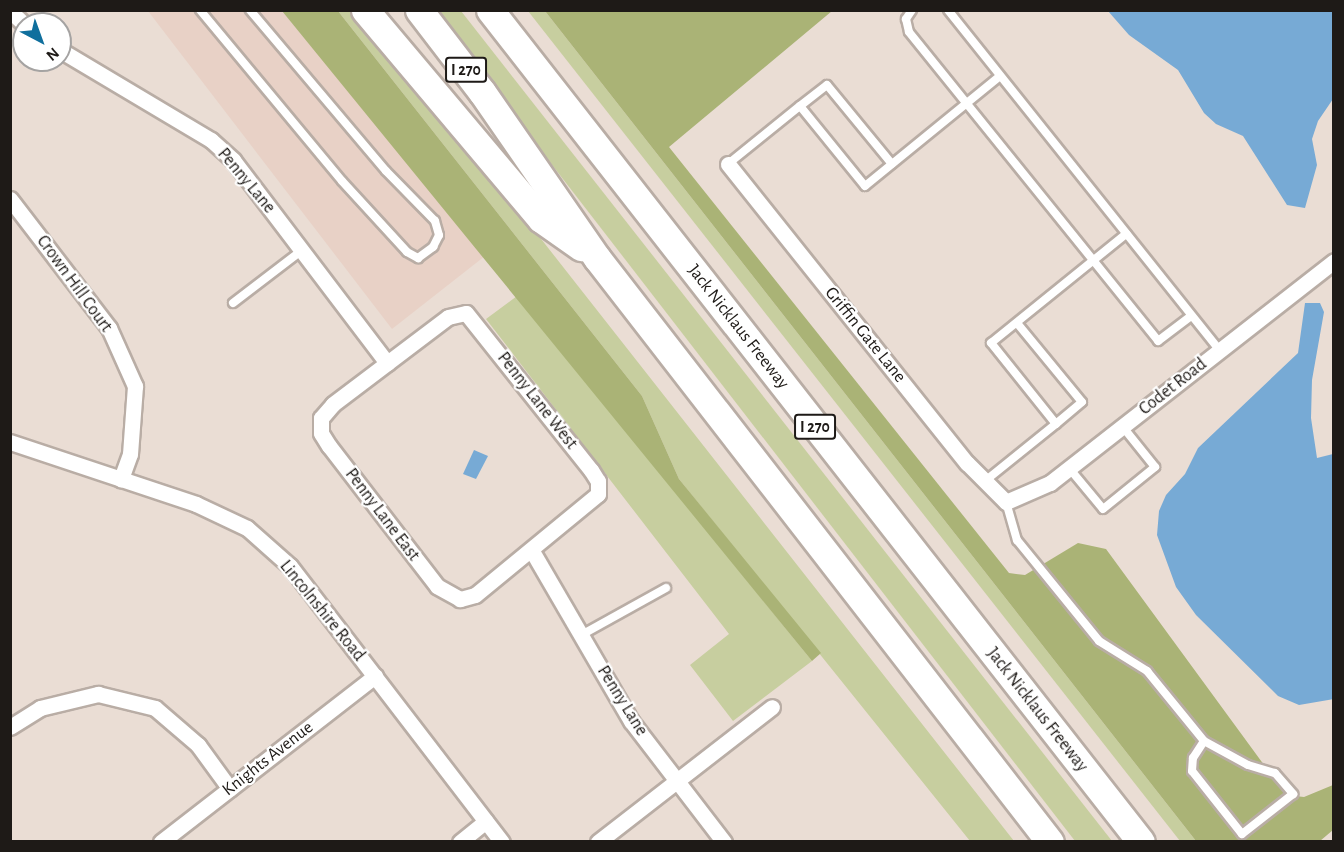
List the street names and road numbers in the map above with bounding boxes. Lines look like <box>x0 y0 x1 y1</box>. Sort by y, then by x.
road number: I 270 <box>445 57 487 83</box>
street label: Penny Lane <box>212 144 280 218</box>
street label: Crown Hill Court <box>32 231 116 337</box>
street label: Jack Nicklaus Freeway <box>683 260 793 394</box>
street label: Griffin Gate Lane <box>820 283 910 387</box>
street label: Penny Lane West <box>492 348 582 454</box>
street label: Codet Road <box>1135 354 1211 420</box>
road number: I 270 <box>794 414 836 440</box>
street label: Penny Lane East <box>340 464 424 566</box>
street label: Lincolnshire Road <box>275 556 369 666</box>
street label: Jack Nicklaus Freeway <box>982 643 1092 777</box>
street label: Penny Lane <box>592 662 652 740</box>
street label: Knights Avenue <box>218 717 318 801</box>

